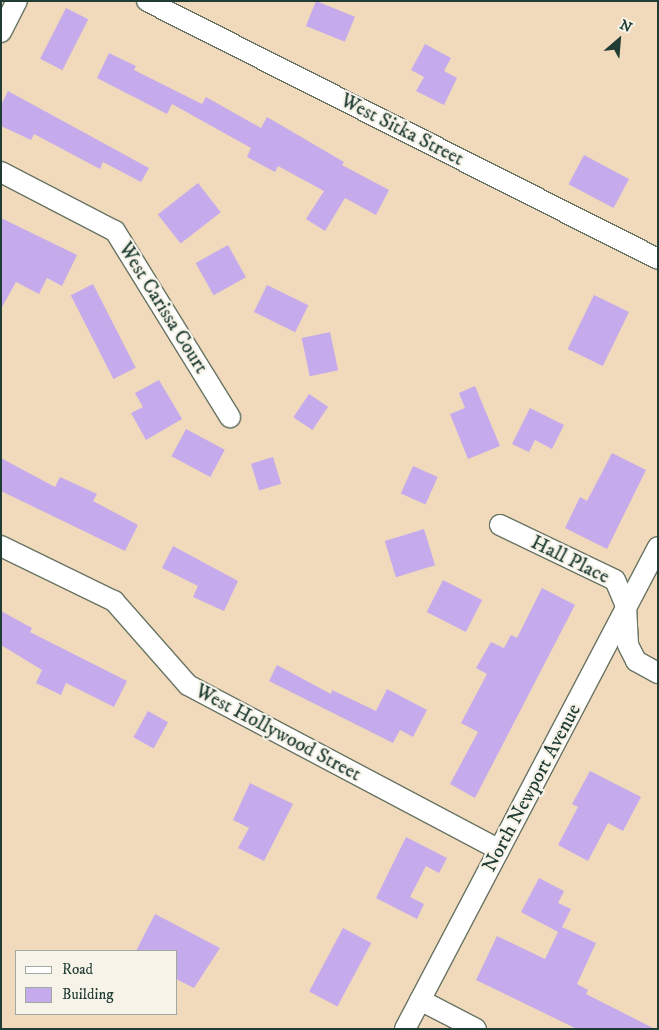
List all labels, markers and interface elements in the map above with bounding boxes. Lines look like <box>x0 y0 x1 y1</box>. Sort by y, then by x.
north arrow <box>594 15 644 65</box>
text: N <box>617 16 635 37</box>
street label: West Sitka Street <box>336 89 468 171</box>
street label: West Carissa Court <box>113 238 213 378</box>
street label: Hall Place <box>527 531 613 589</box>
street label: West Hollywood Street <box>191 679 365 787</box>
street label: North Newport Avenue <box>478 700 586 876</box>
legend <box>15 950 178 1015</box>
text: Road <box>62 960 93 979</box>
text: Building <box>62 985 114 1004</box>

